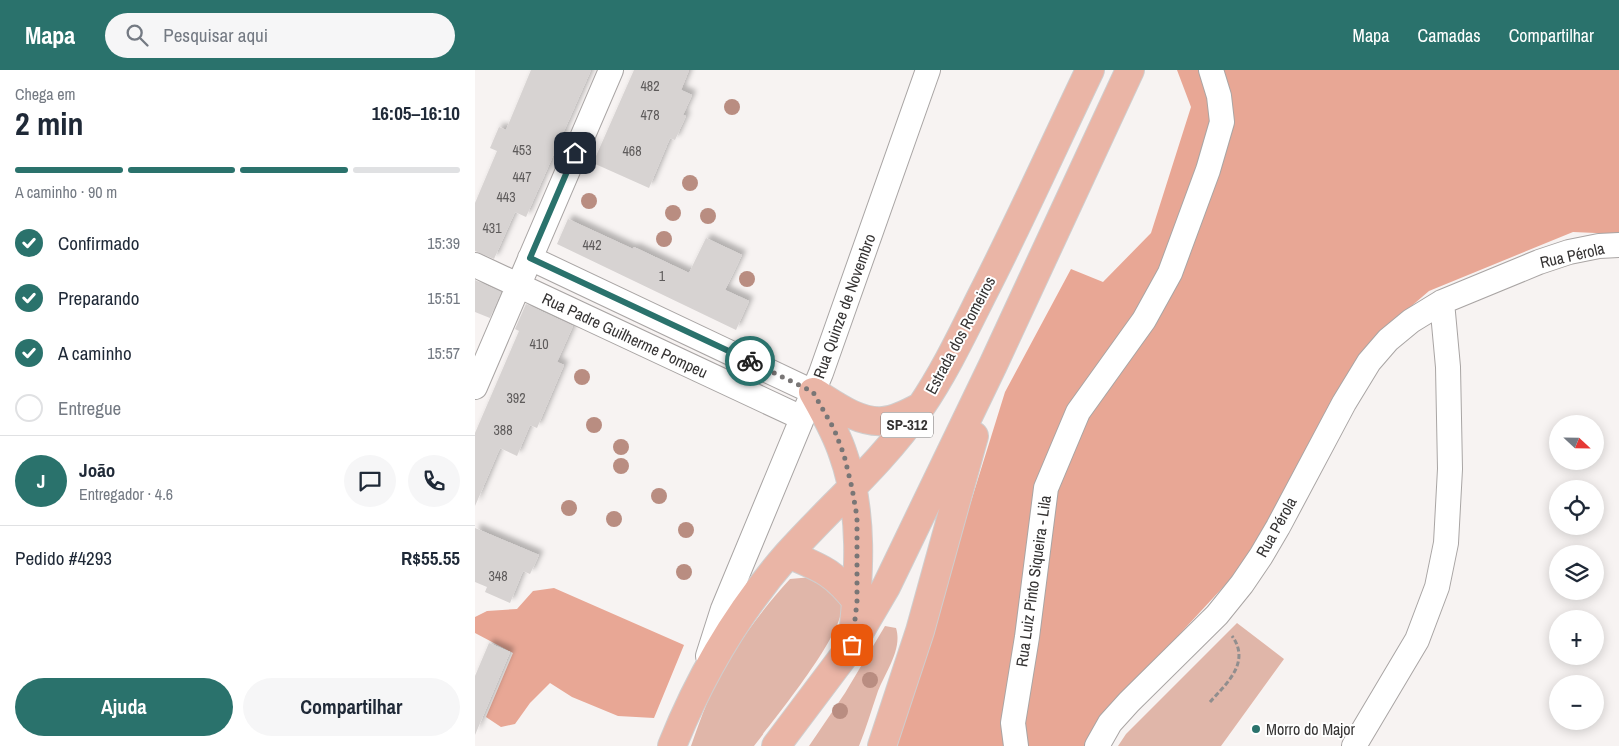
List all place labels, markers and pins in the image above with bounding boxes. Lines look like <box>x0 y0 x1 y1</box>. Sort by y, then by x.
pin <box>554 132 596 174</box>
pin <box>831 624 873 666</box>
place label: Morro do Major <box>1266 718 1356 740</box>
marker: Morro do Major <box>1250 723 1262 735</box>

